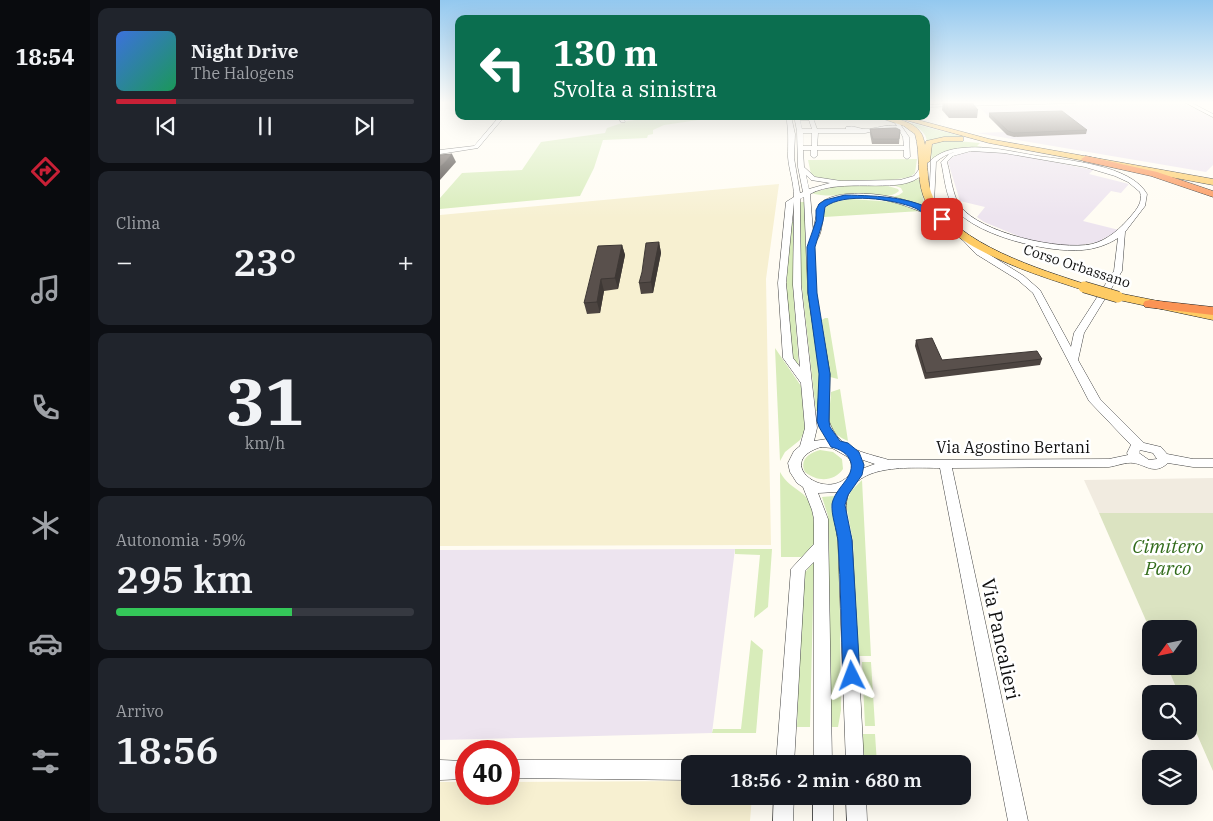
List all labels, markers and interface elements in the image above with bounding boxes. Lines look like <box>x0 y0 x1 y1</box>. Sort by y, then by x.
text: 130 m <box>553 30 658 76</box>
icon: left <box>470 35 535 100</box>
text: Night Drive <box>191 39 299 63</box>
text: 18:54 <box>15 42 75 71</box>
text: The Halogens <box>191 63 294 83</box>
text: Svolta a sinistra <box>553 74 717 103</box>
icon: previous <box>152 112 180 140</box>
icon: pause <box>251 112 279 140</box>
icon: next <box>350 112 378 140</box>
icon: directions <box>28 154 63 189</box>
pin <box>921 198 963 240</box>
icon: arrive <box>928 205 956 233</box>
text: Clima <box>116 213 160 233</box>
text: 23° <box>233 237 297 286</box>
street label: Corso Orbassano <box>1021 240 1133 292</box>
text: − <box>116 243 133 280</box>
text: + <box>397 243 414 280</box>
icon: music <box>28 272 63 307</box>
text: 31 <box>226 358 304 443</box>
icon: phone <box>28 390 63 425</box>
text: km/h <box>245 433 285 453</box>
street label: Via Agostino Bertani <box>936 437 1090 457</box>
icon: climate <box>28 508 63 543</box>
text: Autonomia · 59% <box>116 530 246 550</box>
park label: Cimitero Parco <box>1132 534 1204 580</box>
text: 295 km <box>116 554 253 603</box>
street label: Via Pancalieri <box>976 576 1026 702</box>
north arrow <box>1142 620 1198 675</box>
map controls <box>1142 620 1197 805</box>
icon: car <box>28 626 63 661</box>
position arrow <box>825 649 877 701</box>
button: search <box>1142 685 1197 740</box>
text: Arrivo <box>116 701 164 721</box>
text: 18:56 <box>116 725 219 774</box>
speed limit sign: 40 <box>455 740 520 805</box>
icon: filters <box>28 744 63 779</box>
button: layers <box>1142 750 1197 805</box>
text: 18:56 · 2 min · 680 m <box>730 768 922 792</box>

